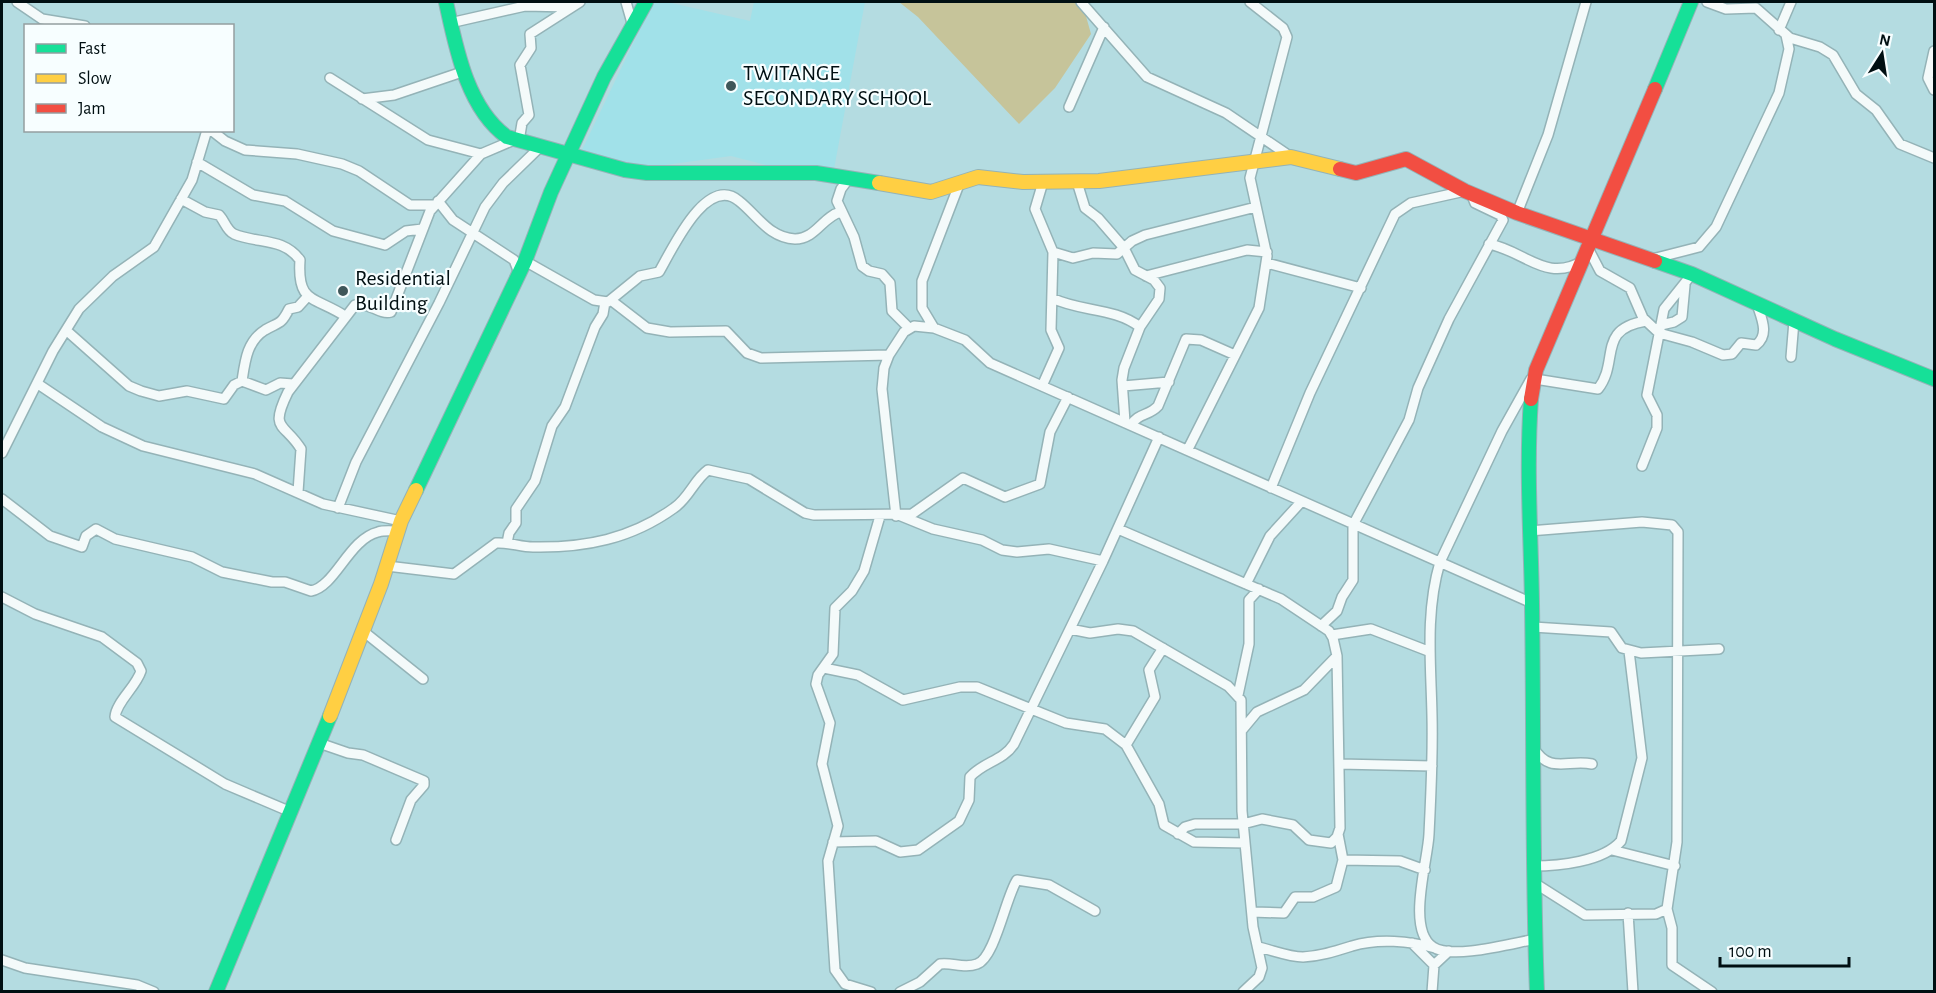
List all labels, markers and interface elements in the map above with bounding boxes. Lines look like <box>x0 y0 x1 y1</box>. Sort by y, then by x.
legend <box>24 24 234 132</box>
north arrow <box>1852 24 1912 84</box>
text: N <box>1878 31 1892 49</box>
text: Fast <box>78 40 106 58</box>
place label: TWITANGE SECONDARY SCHOOL <box>743 62 932 109</box>
text: Slow <box>78 70 111 88</box>
marker: TWITANGE SECONDARY SCHOOL <box>724 79 738 93</box>
text: Jam <box>78 100 106 118</box>
place label: Residential Building <box>355 267 451 314</box>
marker: Residential Building <box>336 284 350 298</box>
scale bar <box>1720 930 1849 968</box>
text: 100 m <box>1729 943 1772 961</box>

